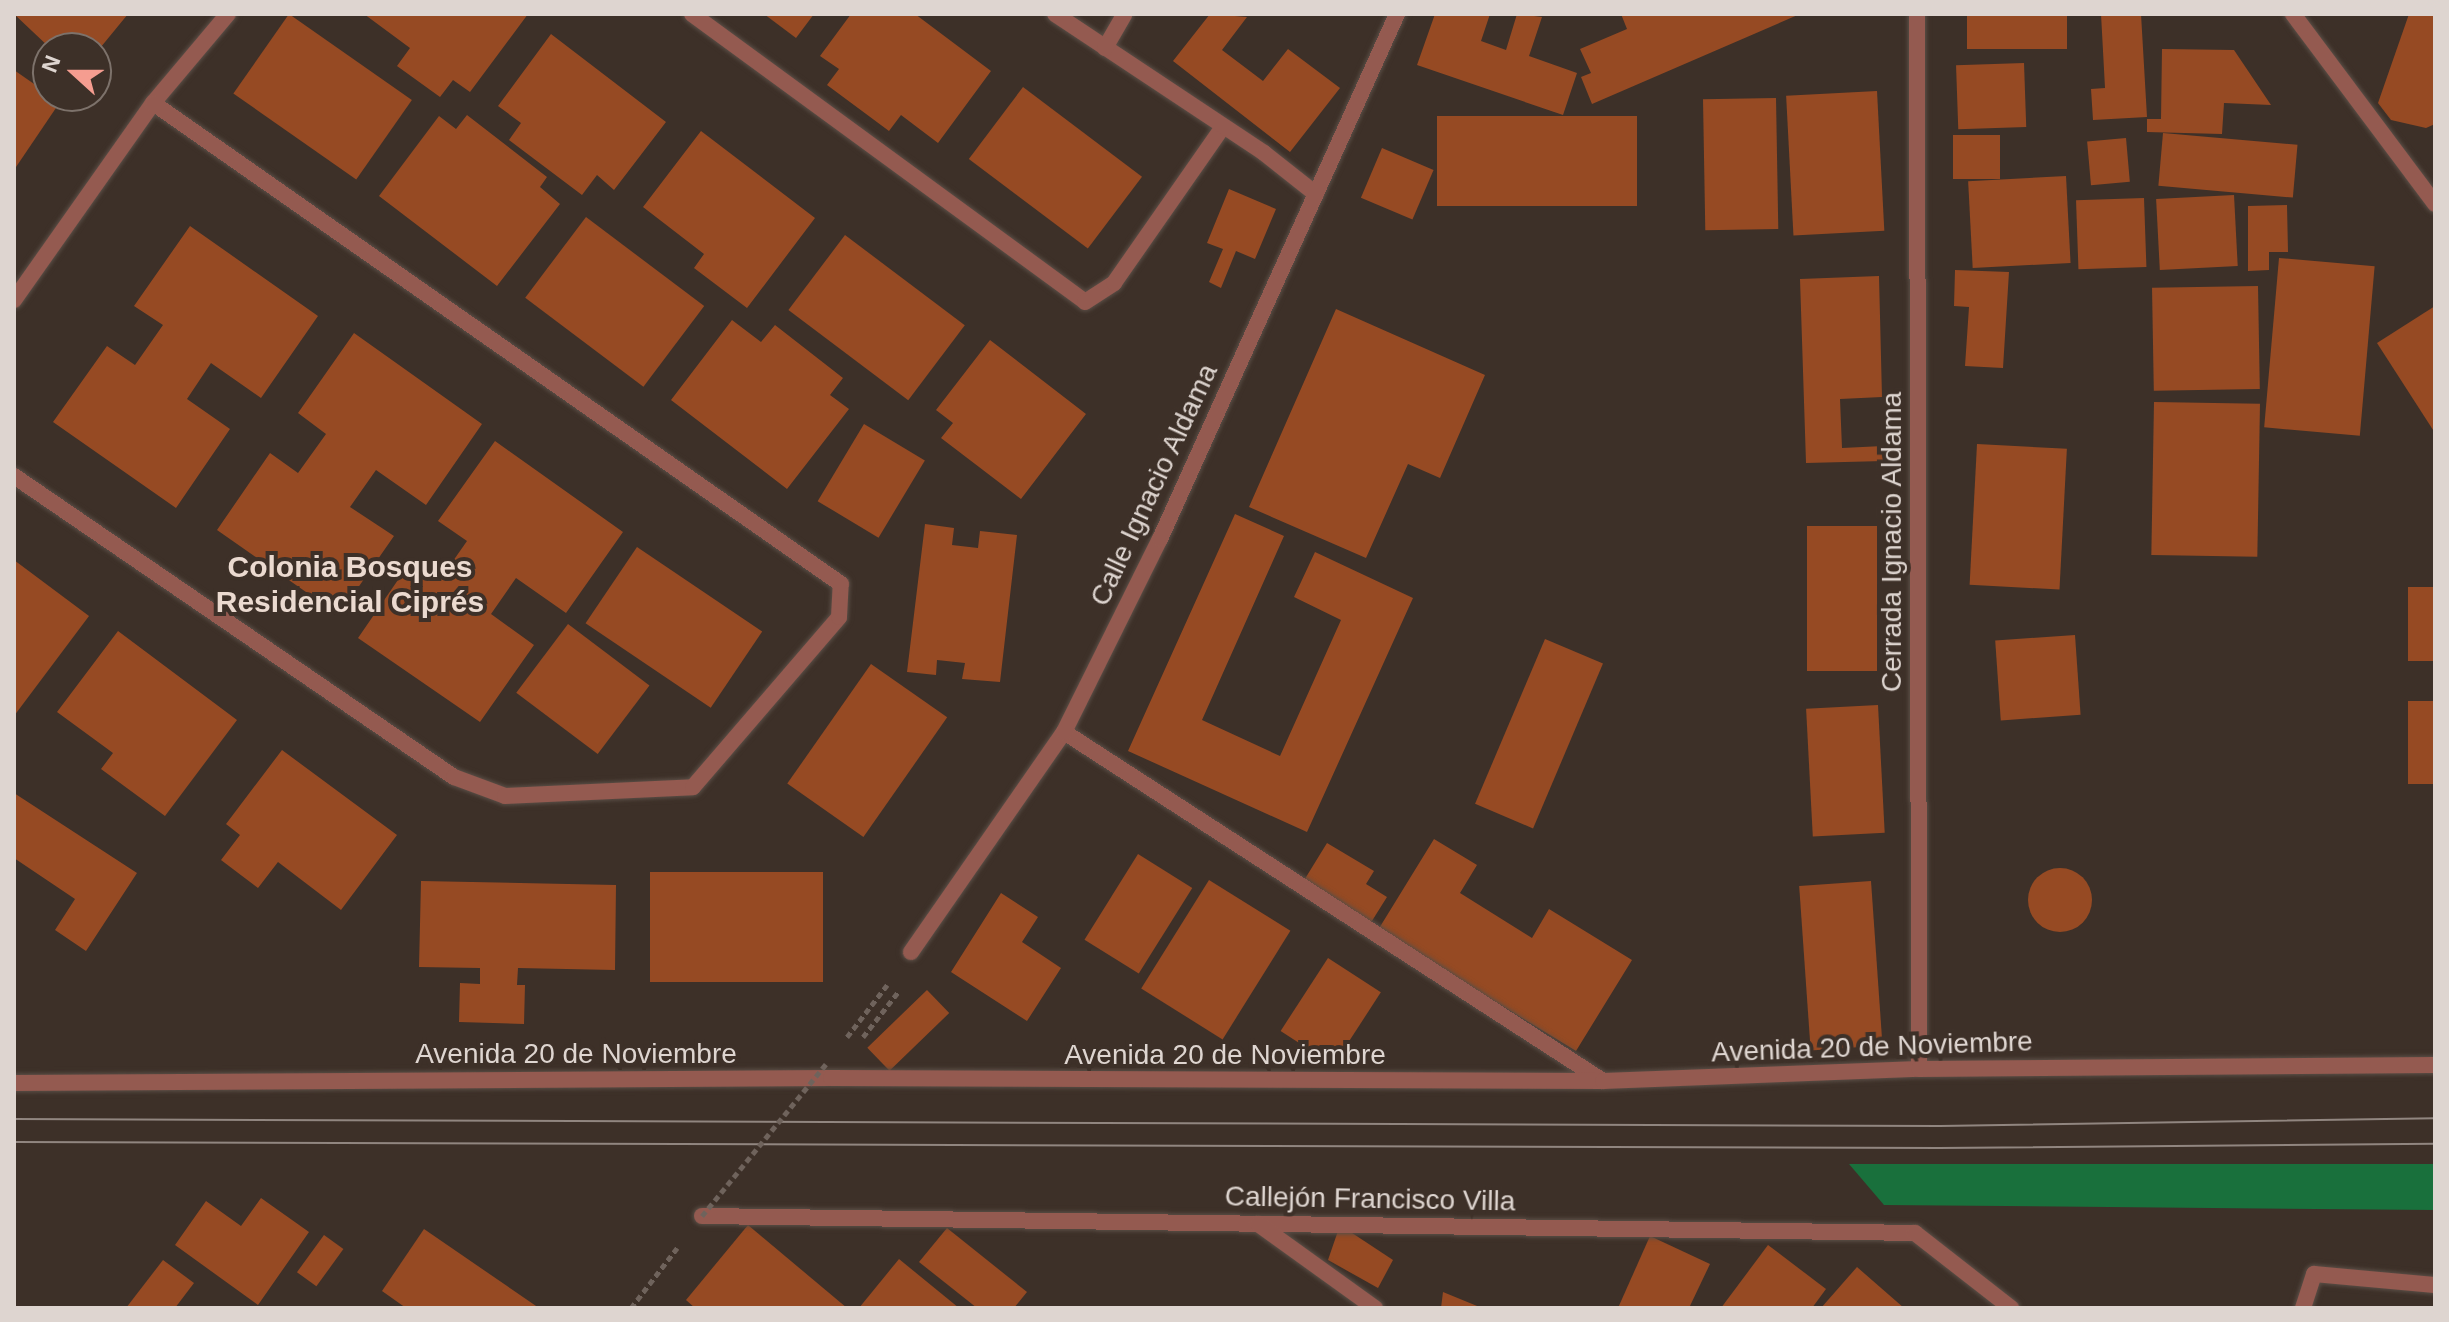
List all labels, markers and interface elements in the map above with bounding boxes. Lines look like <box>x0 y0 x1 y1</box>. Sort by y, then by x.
north arrow <box>32 32 112 112</box>
text: N <box>36 52 66 76</box>
street label: Calle Ignacio Aldama <box>1083 358 1225 612</box>
street label: Cerrada Ignacio Aldama <box>1875 391 1909 693</box>
district label: Colonia Bosques Residencial Ciprés <box>216 549 484 620</box>
street label: Avenida 20 de Noviembre <box>1711 1025 2033 1069</box>
street label: Avenida 20 de Noviembre <box>415 1037 737 1071</box>
street label: Avenida 20 de Noviembre <box>1064 1038 1386 1072</box>
street label: Callejón Francisco Villa <box>1224 1180 1516 1218</box>

